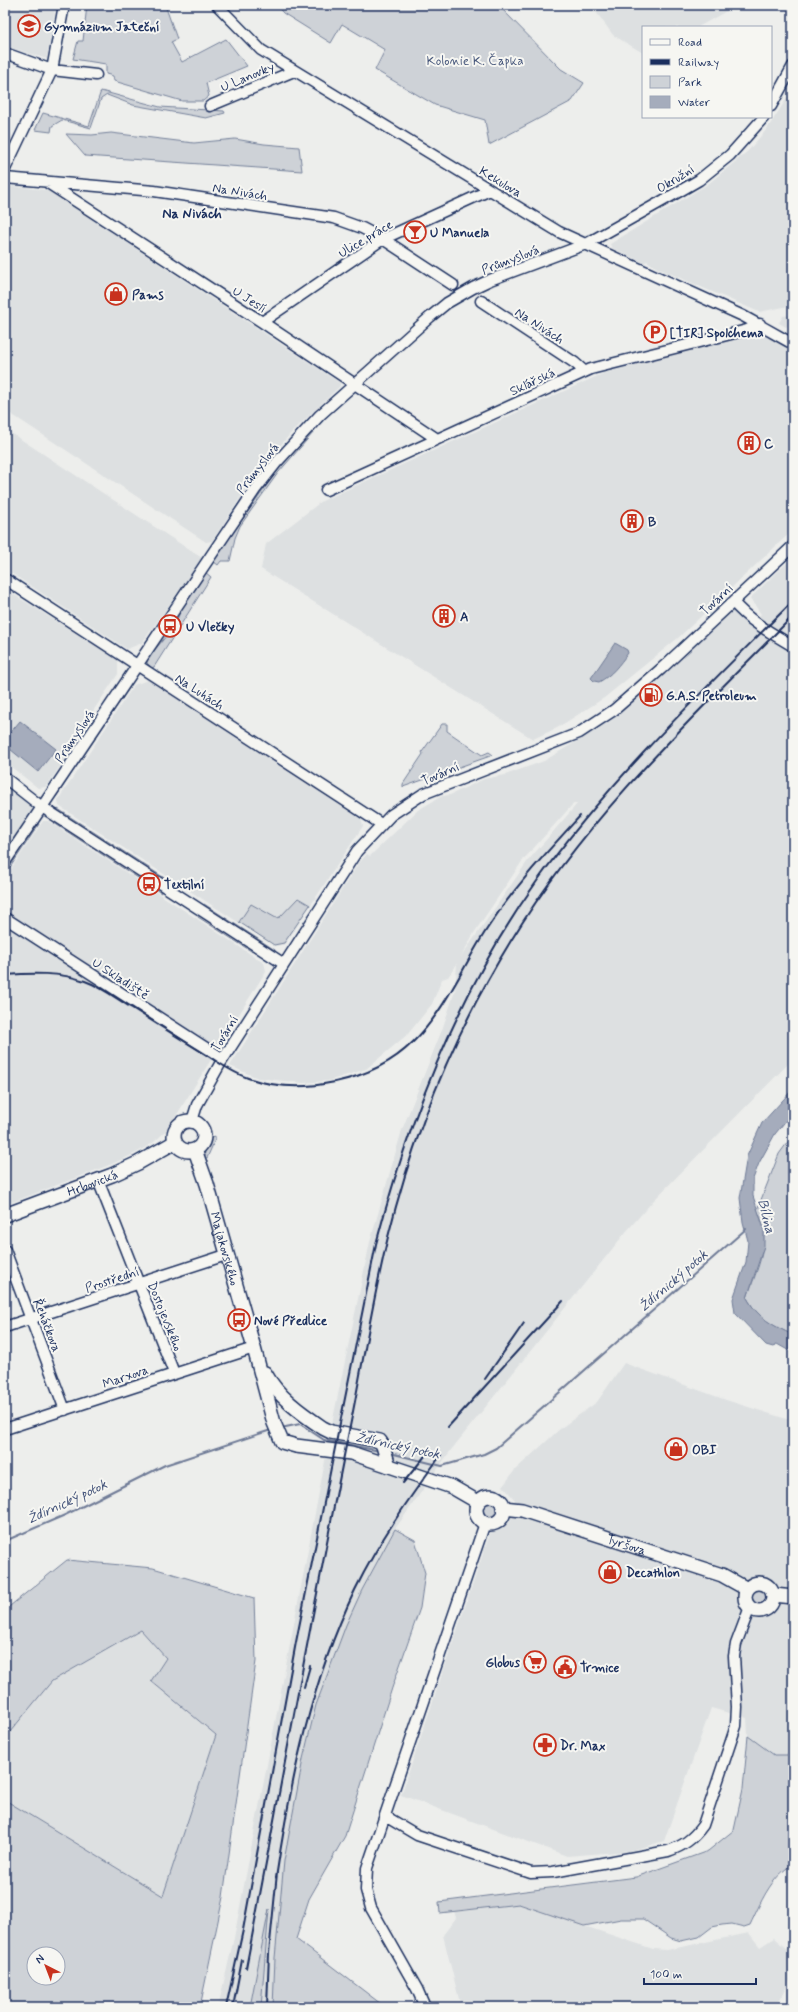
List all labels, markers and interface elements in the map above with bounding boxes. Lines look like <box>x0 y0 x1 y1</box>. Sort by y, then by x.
school or university icon: Gymnázium Jateční <box>16 13 42 39</box>
place label: Gymnázium Jateční <box>44 19 160 36</box>
legend <box>642 26 772 118</box>
text: Road <box>678 35 702 51</box>
park label: Kolonie K. Čapka <box>426 52 524 70</box>
text: Railway <box>678 55 720 71</box>
street label: U Lanovky <box>218 58 277 96</box>
text: Park <box>678 75 702 91</box>
text: Water <box>678 95 710 111</box>
street label: Okružní <box>654 161 698 197</box>
street label: Kekulova <box>476 163 525 202</box>
street label: Na Nivách <box>211 180 269 205</box>
district label: Na Nivách <box>162 205 222 223</box>
street label: Ulice práce <box>335 216 396 262</box>
bar icon: U Manuela <box>402 219 428 245</box>
place label: U Manuela <box>430 225 489 242</box>
street label: Průmyslová <box>479 242 542 279</box>
shop icon: Pams <box>103 281 129 307</box>
street label: U Jeslí <box>229 283 269 318</box>
place label: Pams <box>132 287 164 304</box>
street label: Na Nivách <box>511 304 567 349</box>
parking icon: [TIR] Spolchema <box>642 319 668 345</box>
place label: [TIR] Spolchema <box>670 325 764 342</box>
street label: Sklářská <box>507 364 558 400</box>
building icon: C <box>736 430 762 456</box>
place label: C <box>764 436 774 453</box>
street label: Průmyslová <box>233 440 284 498</box>
building icon: B <box>619 508 645 534</box>
place label: B <box>648 514 657 531</box>
street label: Tovární <box>697 580 737 620</box>
building icon: A <box>431 603 457 629</box>
place label: A <box>460 609 469 626</box>
bus stop icon: U Vlečky <box>157 613 183 639</box>
place label: U Vlečky <box>186 619 235 636</box>
street label: Na Luhách <box>171 670 227 715</box>
fuel station icon: G.A.S. Petroleum <box>638 682 664 708</box>
place label: G.A.S. Petroleum <box>666 688 757 705</box>
street label: Průmyslová <box>51 707 99 767</box>
street label: Tovární <box>419 759 462 790</box>
bus stop icon: Textilní <box>136 871 162 897</box>
place label: Textilní <box>164 877 205 894</box>
street label: U Skladiště <box>88 955 152 1004</box>
street label: Tovární <box>207 1012 243 1055</box>
street label: Hrbovická <box>65 1166 121 1201</box>
water label: Bílina <box>753 1197 779 1235</box>
street label: Majakovského <box>205 1210 243 1288</box>
water label: Ždírnický potok <box>635 1246 712 1316</box>
street label: Prostřední <box>83 1264 142 1297</box>
street label: Dostojevského <box>143 1279 186 1354</box>
street label: Řeháčkova <box>29 1296 66 1355</box>
bus stop icon: Nové Předlice <box>226 1307 252 1333</box>
place label: Nové Předlice <box>254 1313 328 1330</box>
street label: Marxova <box>100 1362 151 1393</box>
water label: Ždírnický potok <box>354 1428 442 1464</box>
shop icon: OBI <box>663 1436 689 1462</box>
place label: OBI <box>692 1442 717 1459</box>
water label: Ždírnický potok <box>25 1476 110 1528</box>
street label: Tyršova <box>604 1531 648 1560</box>
shop icon: Decathlon <box>597 1559 623 1585</box>
place label: Decathlon <box>626 1565 680 1582</box>
supermarket icon: Globus <box>522 1649 548 1675</box>
public building icon: Trmice <box>552 1654 578 1680</box>
place label: Globus <box>486 1655 520 1672</box>
place label: Trmice <box>580 1660 620 1677</box>
pharmacy icon: Dr. Max <box>532 1732 558 1758</box>
place label: Dr. Max <box>560 1738 606 1755</box>
north arrow <box>26 1946 66 1986</box>
text: N <box>33 1952 47 1967</box>
scale bar <box>644 1960 756 1986</box>
text: 100 m <box>650 1967 682 1983</box>

